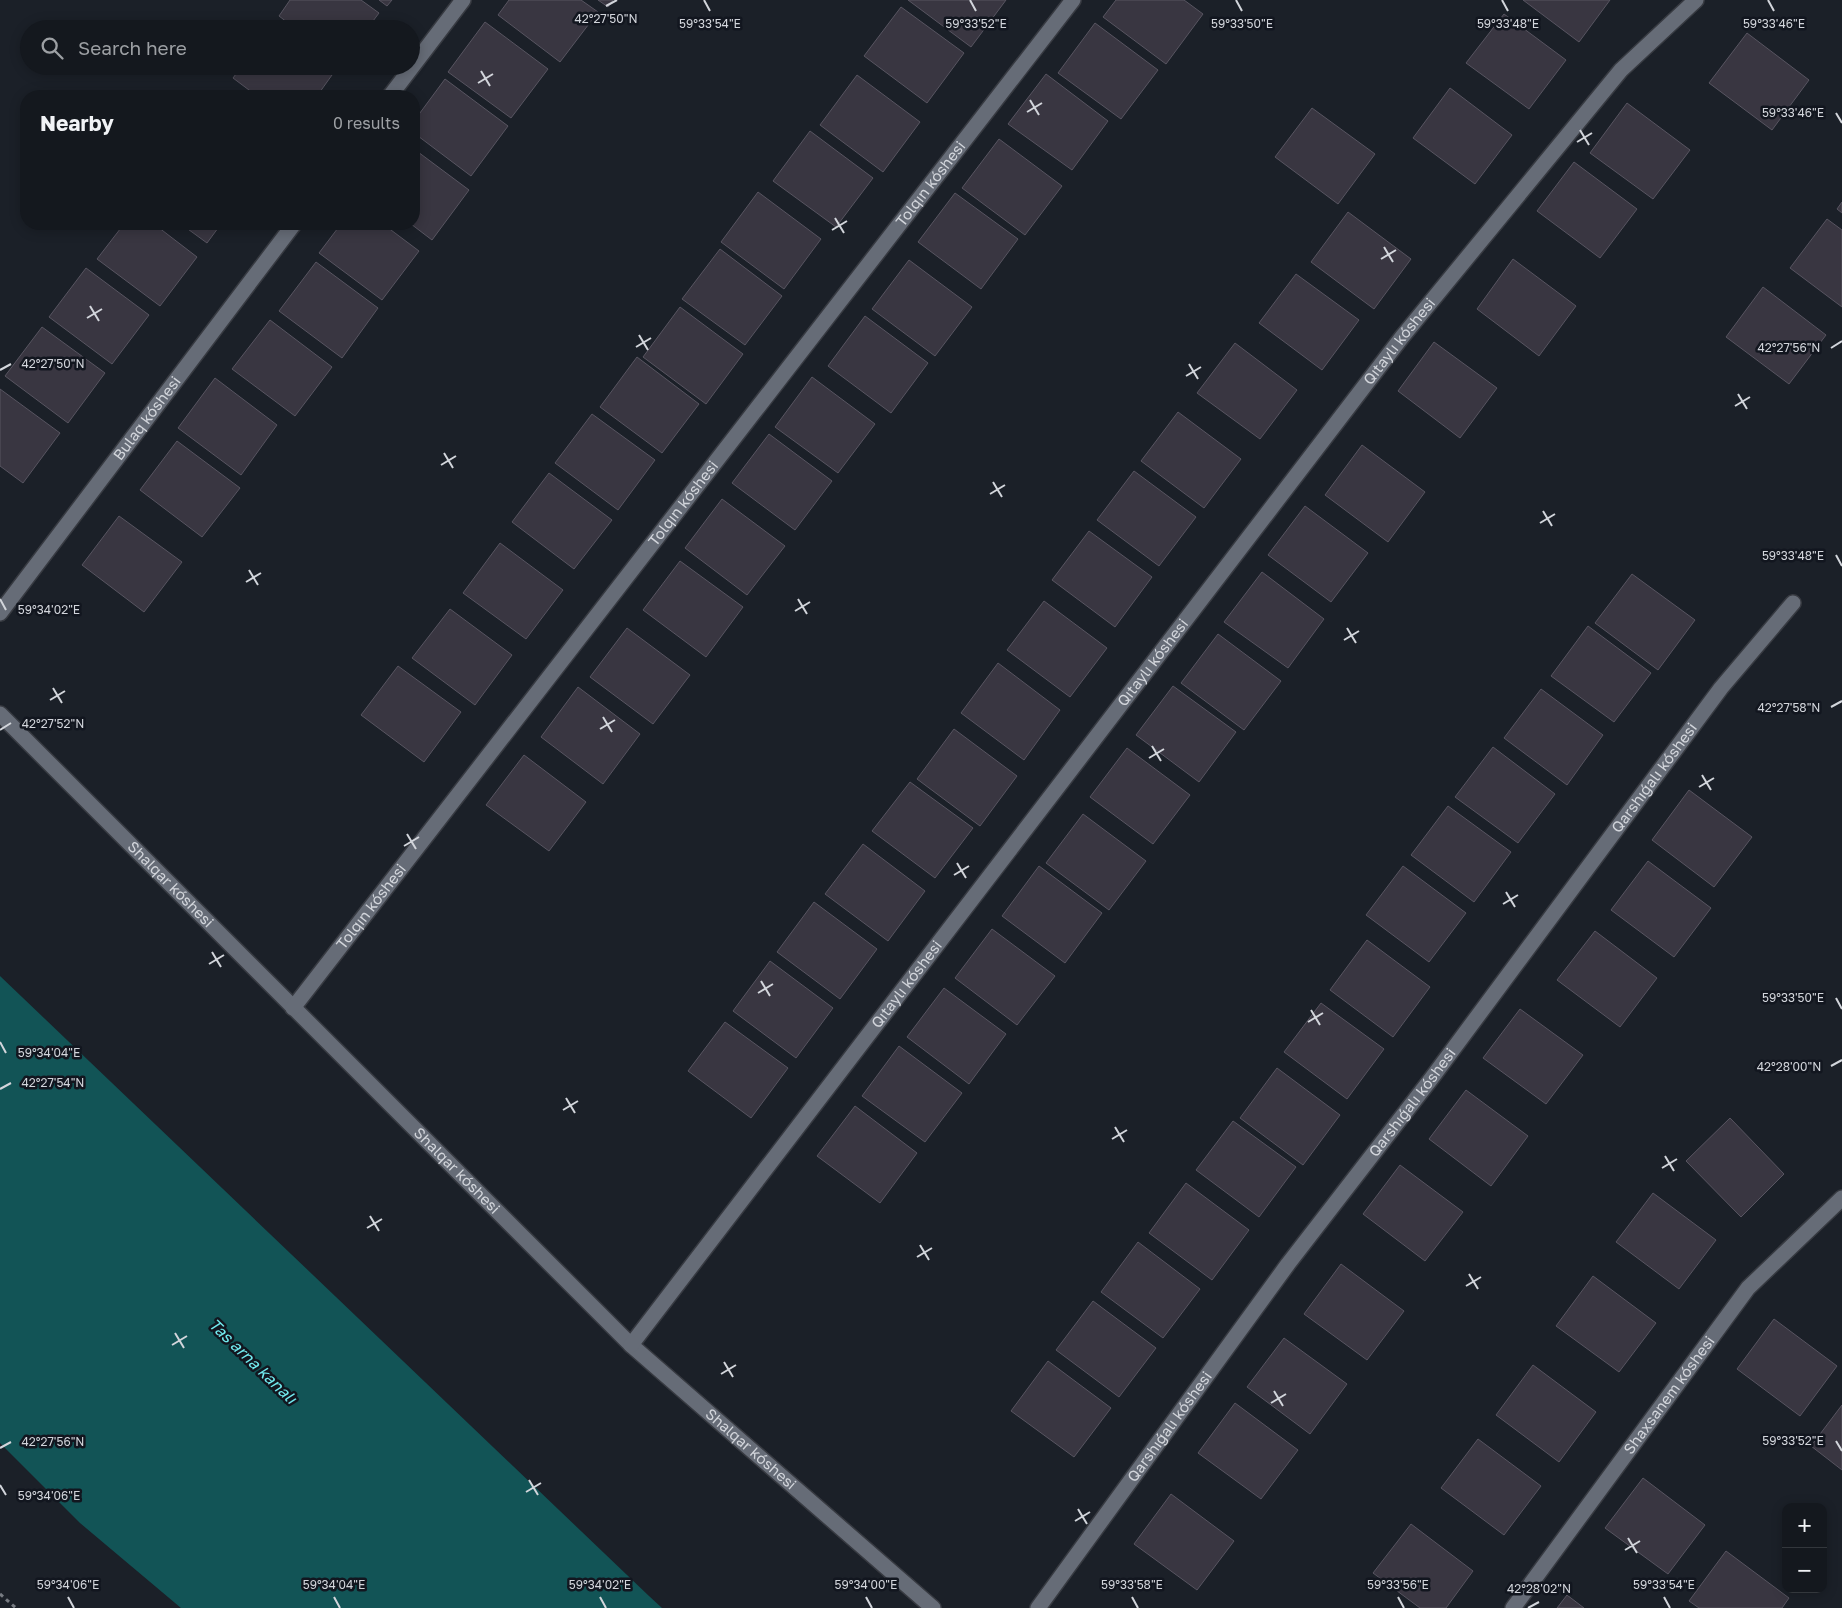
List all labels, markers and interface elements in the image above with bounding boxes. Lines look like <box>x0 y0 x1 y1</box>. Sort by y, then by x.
text: 42°27'50"N <box>574 11 638 26</box>
text: 59°33'54"E <box>679 16 741 31</box>
text: 59°33'52"E <box>945 16 1007 31</box>
text: 59°33'50"E <box>1211 16 1273 31</box>
text: 59°33'48"E <box>1477 16 1539 31</box>
text: 59°33'46"E <box>1743 16 1805 31</box>
search box <box>20 20 420 75</box>
icon: search <box>38 34 66 62</box>
text: Search here <box>78 36 187 59</box>
text: 59°33'46"E <box>1762 105 1824 120</box>
text: Nearby <box>40 110 114 136</box>
text: 0 results <box>333 113 400 133</box>
street label: Tolqın kóshesi <box>891 137 969 230</box>
street label: Qıtaylı kóshesi <box>1359 294 1438 388</box>
text: 42°27'56"N <box>1758 340 1820 355</box>
text: 42°27'50"N <box>21 356 85 371</box>
street label: Bulaq kóshesi <box>109 372 184 463</box>
street label: Tolqın kóshesi <box>644 457 721 549</box>
text: 59°33'48"E <box>1762 548 1824 563</box>
text: 59°34'02"E <box>18 602 80 617</box>
street label: Qıtaylı kóshesi <box>1113 615 1191 709</box>
text: 42°27'58"N <box>1757 700 1821 715</box>
text: 42°27'52"N <box>22 716 84 731</box>
street label: Qarshıǵalı kóshesi <box>1607 719 1700 836</box>
street label: Shalqar kóshesi <box>124 837 218 931</box>
street label: Tolqın kóshesi <box>332 860 409 952</box>
street label: Qıtaylı kóshesi <box>867 936 945 1031</box>
text: 59°33'50"E <box>1762 990 1824 1005</box>
street label: Qarshıǵalı kóshesi <box>1364 1044 1459 1160</box>
text: 59°34'04"E <box>18 1045 80 1060</box>
text: 42°28'00"N <box>1757 1059 1821 1074</box>
text: 42°27'54"N <box>21 1075 85 1090</box>
street label: Shalqar kóshesi <box>411 1123 504 1217</box>
water label: Tas arna kanalı <box>205 1314 302 1408</box>
street label: Shaxsanem kóshesi <box>1619 1332 1718 1457</box>
street label: Qarshıǵalı kóshesi <box>1123 1367 1215 1485</box>
street label: Shalqar kóshesi <box>702 1404 800 1493</box>
text: 59°33'52"E <box>1762 1433 1824 1448</box>
text: 42°27'56"N <box>22 1434 84 1449</box>
text: 59°34'06"E <box>18 1488 80 1503</box>
map controls <box>1782 1503 1827 1593</box>
button: + <box>1782 1503 1827 1548</box>
button: − <box>1782 1548 1827 1593</box>
text: 59°34'06"E <box>37 1577 99 1592</box>
text: 59°34'04"E <box>303 1577 365 1592</box>
text: 59°34'02"E <box>569 1577 631 1592</box>
text: 59°34'00"E <box>835 1577 897 1592</box>
text: 59°33'58"E <box>1101 1577 1163 1592</box>
text: 59°33'56"E <box>1367 1577 1429 1592</box>
text: 59°33'54"E <box>1633 1577 1695 1592</box>
text: 42°28'02"N <box>1507 1581 1571 1596</box>

